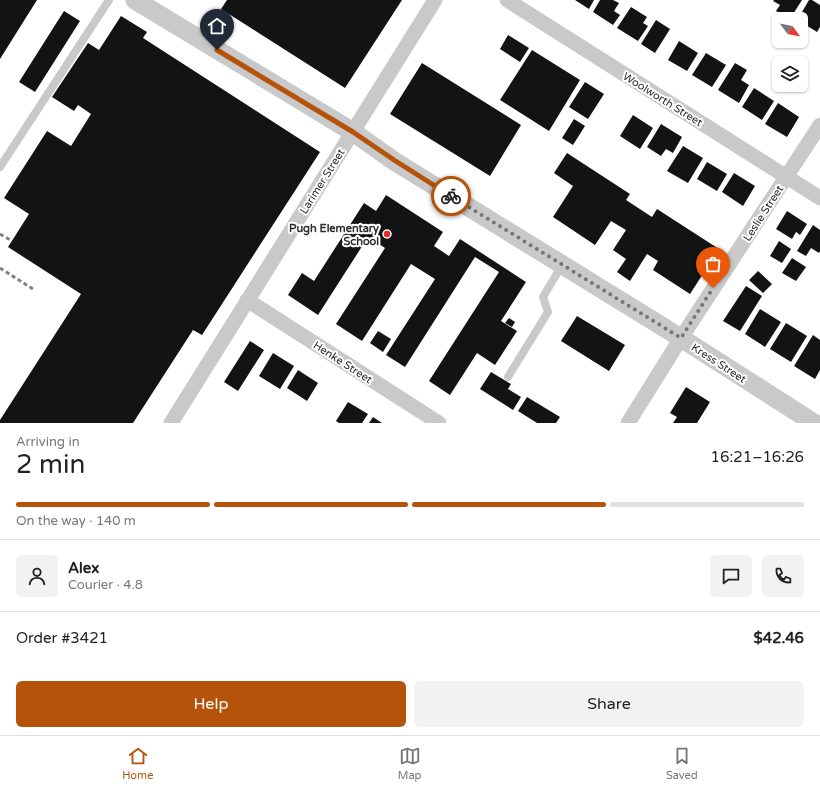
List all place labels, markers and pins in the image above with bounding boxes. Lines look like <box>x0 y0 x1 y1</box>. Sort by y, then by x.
pin <box>200 9 234 50</box>
place label: Pugh Elementary School <box>289 222 379 248</box>
marker: Pugh Elementary School <box>382 229 392 239</box>
pin <box>696 247 730 288</box>

